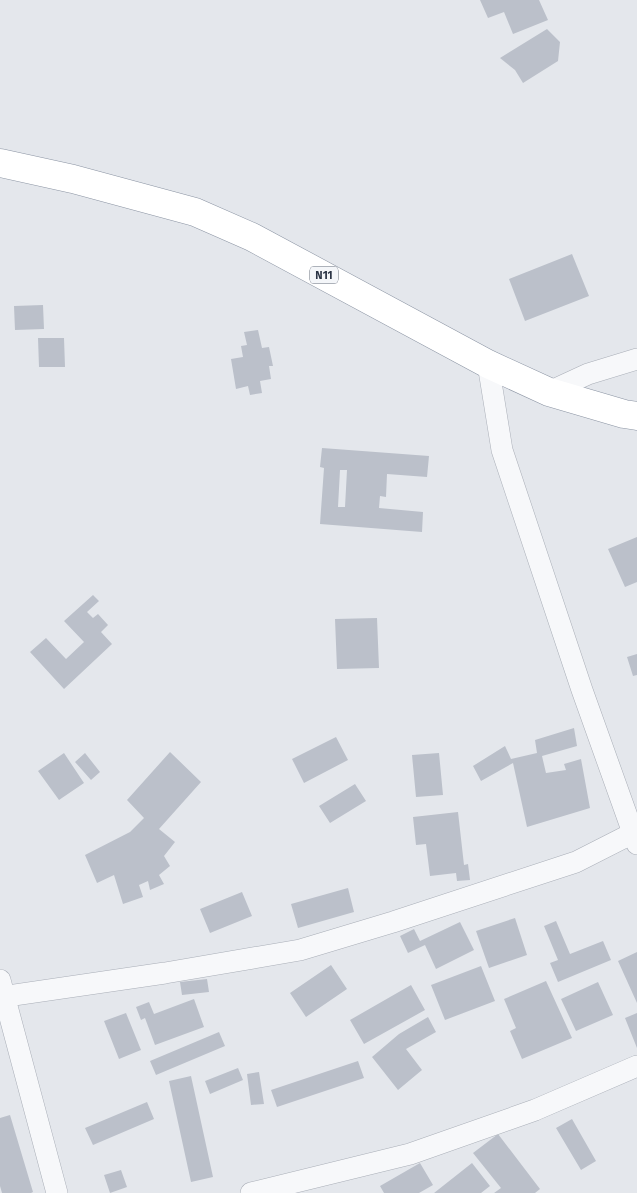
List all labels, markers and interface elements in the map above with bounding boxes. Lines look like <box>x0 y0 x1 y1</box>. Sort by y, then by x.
road number: N11 <box>310 266 338 284</box>

